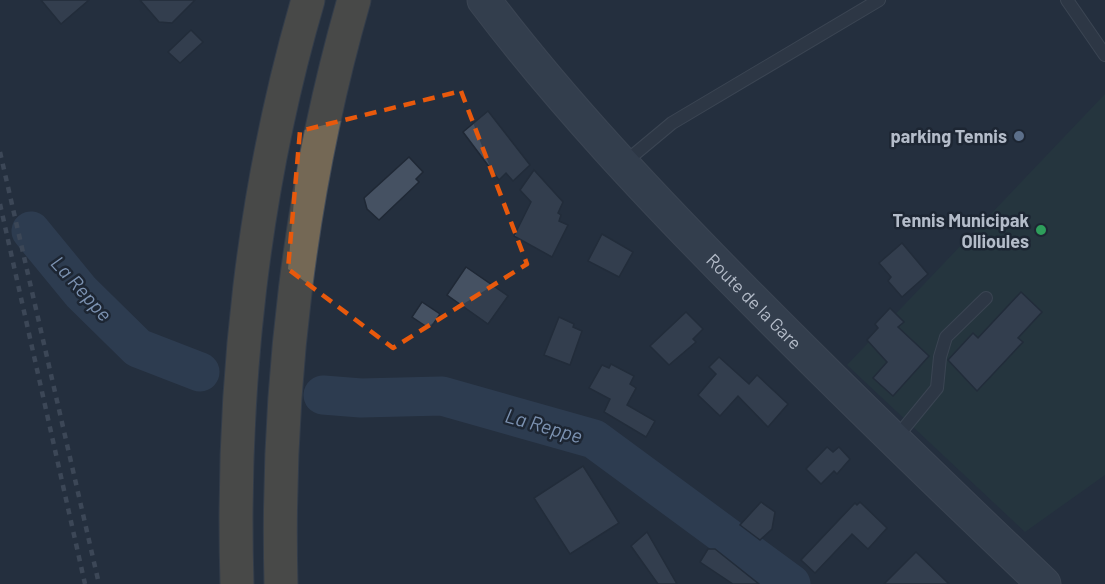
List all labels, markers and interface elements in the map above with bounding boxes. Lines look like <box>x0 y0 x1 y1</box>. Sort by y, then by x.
place label: parking Tennis <box>891 125 1007 147</box>
marker: parking Tennis <box>1012 129 1026 143</box>
place label: Tennis Municipak Ollioules <box>893 209 1029 252</box>
marker: Tennis Municipak Ollioules <box>1034 223 1048 237</box>
street label: Route de la Gare <box>702 249 807 354</box>
water label: La Reppe <box>47 251 117 325</box>
water label: La Reppe <box>503 403 585 447</box>

